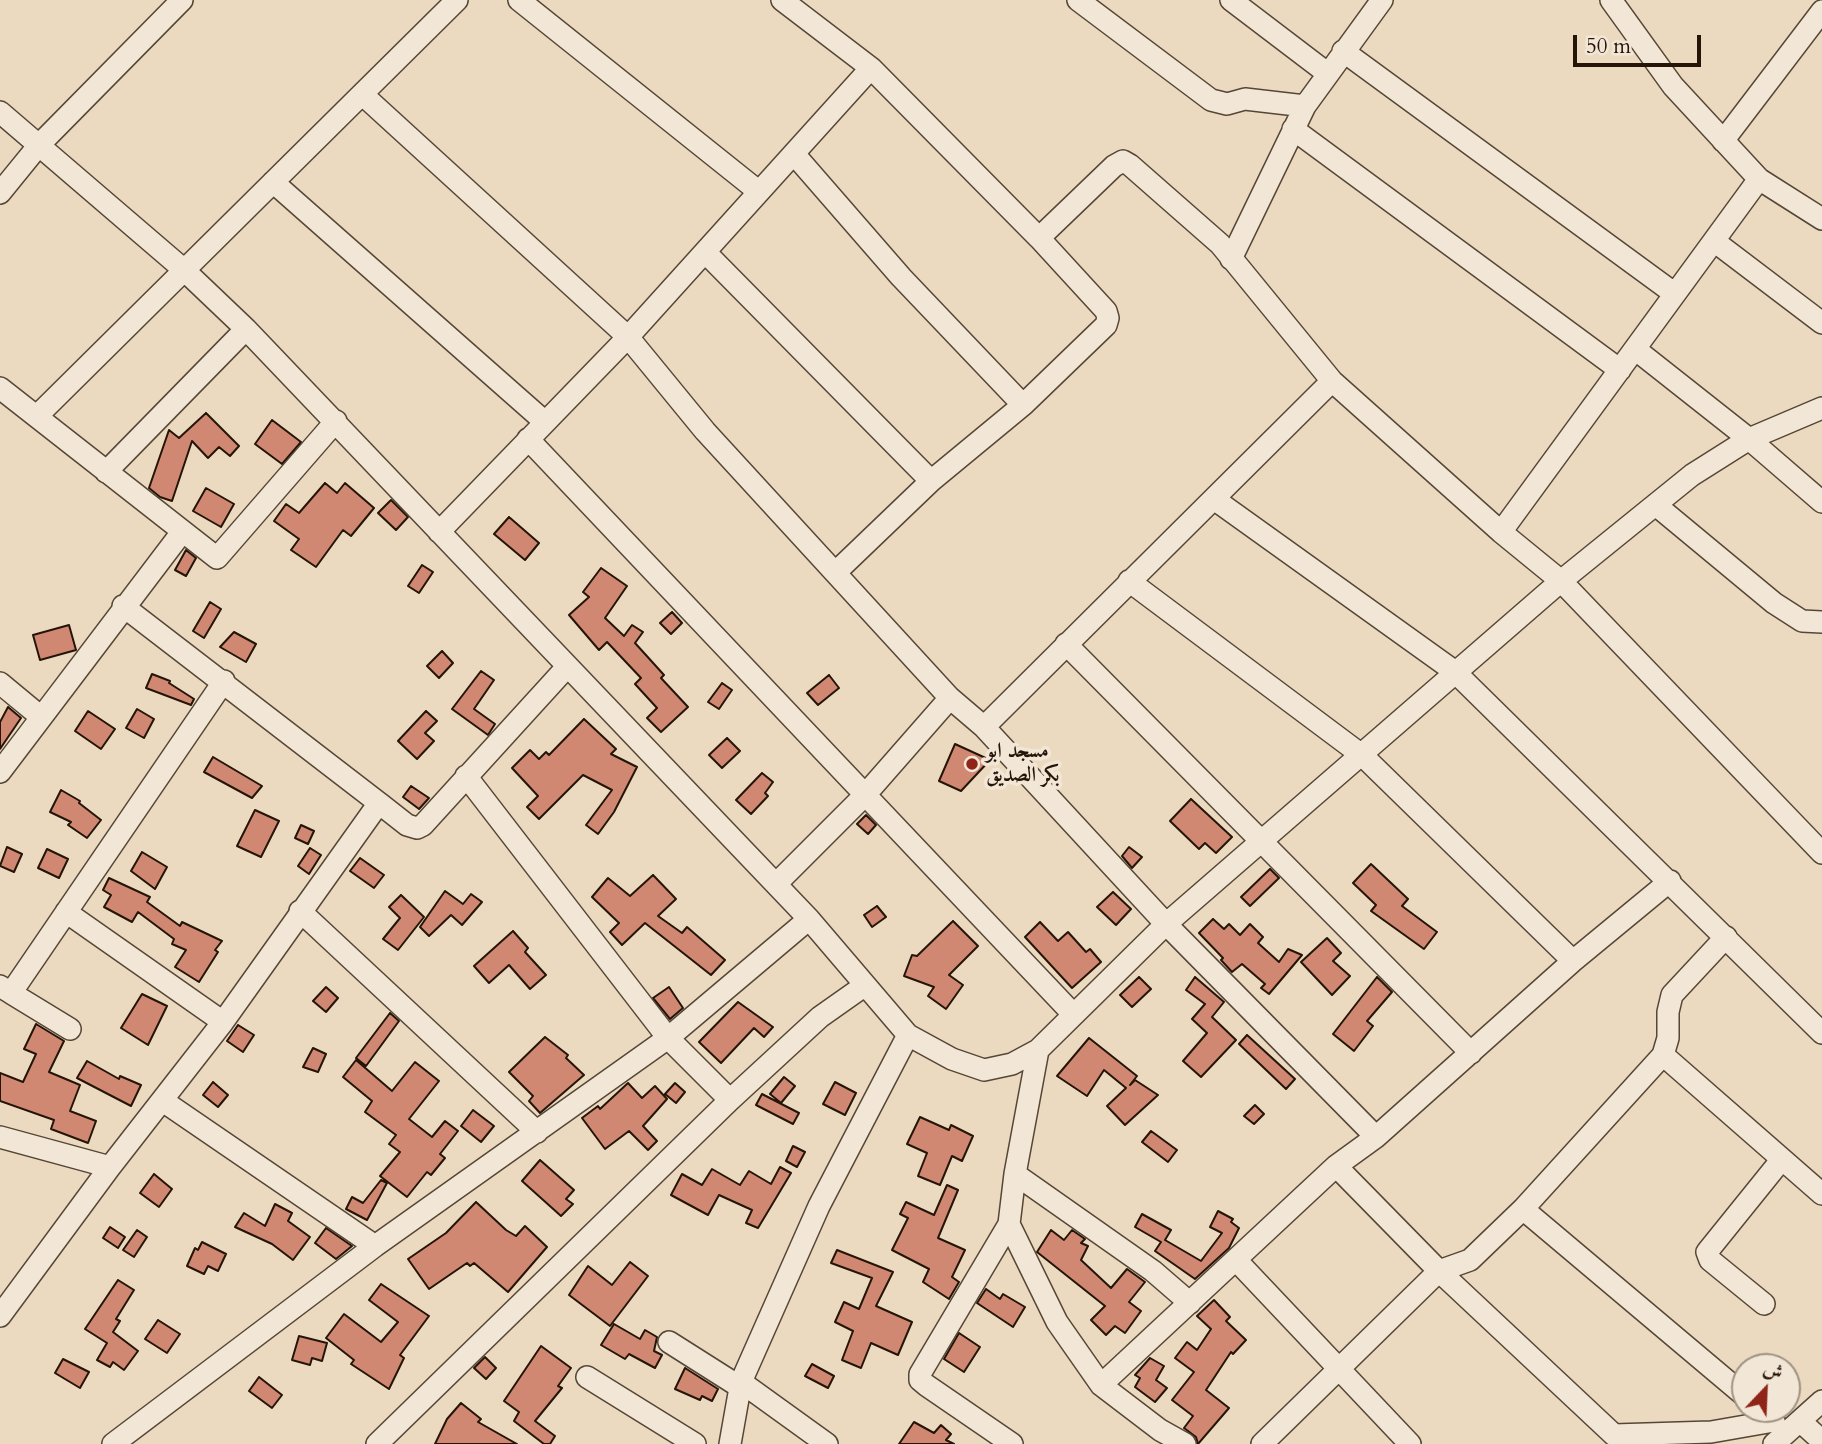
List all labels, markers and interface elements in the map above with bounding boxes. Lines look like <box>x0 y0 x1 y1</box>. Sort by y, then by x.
scale bar <box>1577 21 1705 65</box>
text: 50 m <box>1586 32 1631 61</box>
place label: مسجد ابو بكر الصديق <box>986 739 1060 789</box>
marker: مسجد ابو بكر الصديق <box>964 756 980 772</box>
north arrow <box>1731 1353 1801 1423</box>
text: ش <box>1760 1355 1787 1386</box>

